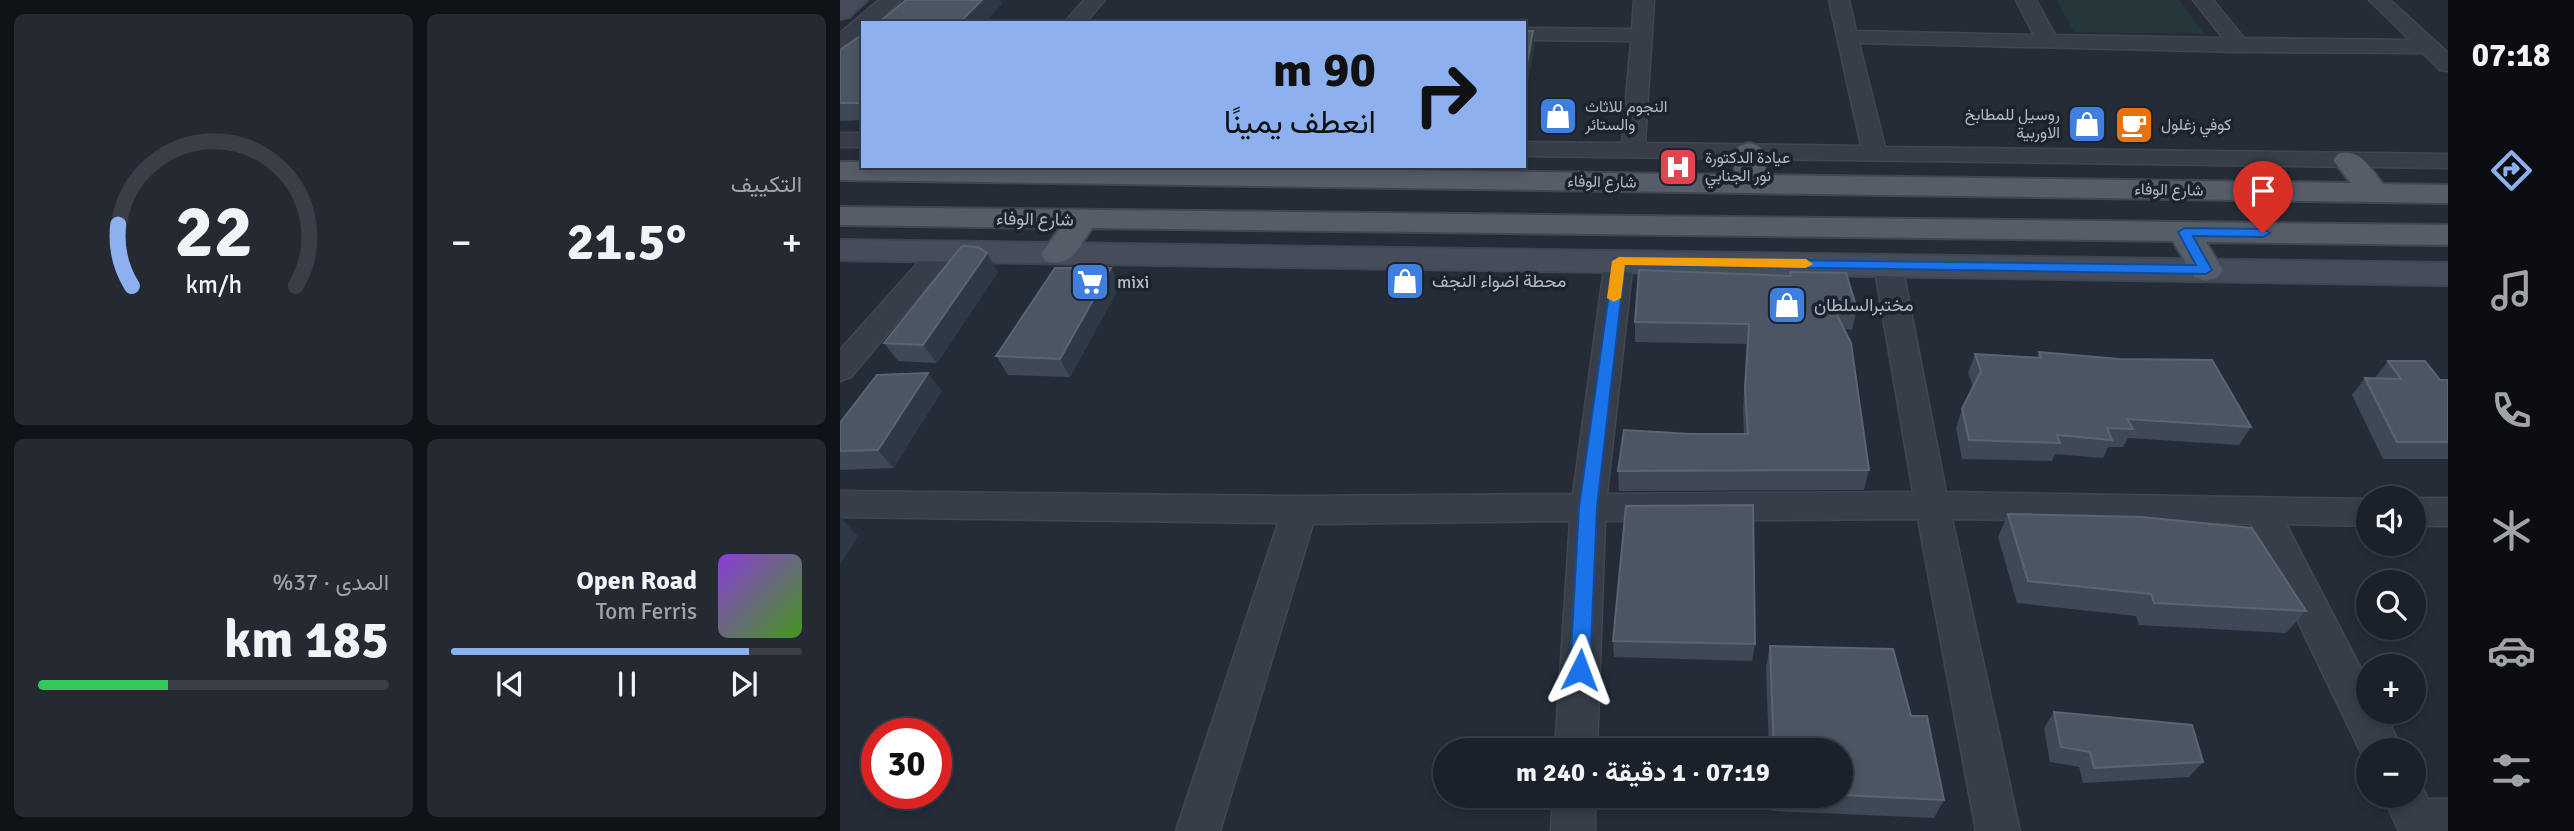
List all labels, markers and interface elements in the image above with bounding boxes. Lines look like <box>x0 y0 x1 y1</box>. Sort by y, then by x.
text: 07:18 <box>2472 36 2550 75</box>
text: 90 m <box>1273 40 1376 100</box>
icon: right <box>1400 49 1491 140</box>
shop icon: النجوم للاثاث والستائر <box>1537 95 1579 137</box>
place label: النجوم للاثاث والستائر <box>1584 97 1668 135</box>
text: انعطف يمينًا <box>1224 103 1376 142</box>
shop icon: روسيل للمطابخ الاوربية <box>2066 103 2108 145</box>
cafe icon: كوفي زغلول <box>2113 104 2155 146</box>
place label: روسيل للمطابخ الاوربية <box>1965 105 2060 143</box>
place label: كوفي زغلول <box>2161 115 2231 138</box>
hospital icon: عيادة الدكتورة نور الجنابي <box>1657 146 1699 188</box>
icon: directions <box>2487 146 2536 195</box>
place label: عيادة الدكتورة نور الجنابي <box>1705 148 1790 189</box>
pin <box>2233 161 2293 233</box>
text: التكييف <box>731 170 802 199</box>
street label: شارع الوفاء <box>1567 171 1637 194</box>
icon: arrive <box>2244 172 2282 210</box>
street label: شارع الوفاء <box>2134 179 2204 202</box>
text: 22 <box>174 188 253 277</box>
street label: شارع الوفاء <box>996 207 1074 232</box>
text: 21.5° <box>567 210 686 274</box>
text: − <box>451 219 472 266</box>
text: + <box>781 219 802 266</box>
shop icon: محطة اضواء النجف <box>1384 260 1426 302</box>
supermarket icon: mixi <box>1069 261 1111 303</box>
icon: music <box>2487 266 2536 315</box>
text: km/h <box>185 268 242 299</box>
place label: محطة اضواء النجف <box>1432 270 1566 292</box>
place label: mixi <box>1117 271 1149 293</box>
shop icon: مختبرالسلطان <box>1766 284 1808 326</box>
place label: مختبرالسلطان <box>1814 294 1914 316</box>
icon: phone <box>2487 386 2536 435</box>
map controls <box>2356 486 2426 808</box>
button: sound <box>2356 486 2426 556</box>
icon: climate <box>2487 506 2536 555</box>
text: Open Road <box>576 565 697 597</box>
text: المدى · 37% <box>273 568 389 597</box>
button: search <box>2356 570 2426 640</box>
text: Tom Ferris <box>596 597 697 626</box>
text: 185 km <box>224 608 389 672</box>
icon: car <box>2487 626 2536 675</box>
position arrow <box>1543 633 1617 707</box>
button: + <box>2356 654 2426 724</box>
icon: previous <box>491 665 529 703</box>
icon: pause <box>608 665 646 703</box>
icon: next <box>725 665 763 703</box>
speed limit sign: 30 <box>861 718 952 809</box>
button: − <box>2356 738 2426 808</box>
icon: filters <box>2487 746 2536 795</box>
text: 07:19 · 1 دقيقة · 240 m <box>1516 757 1770 789</box>

